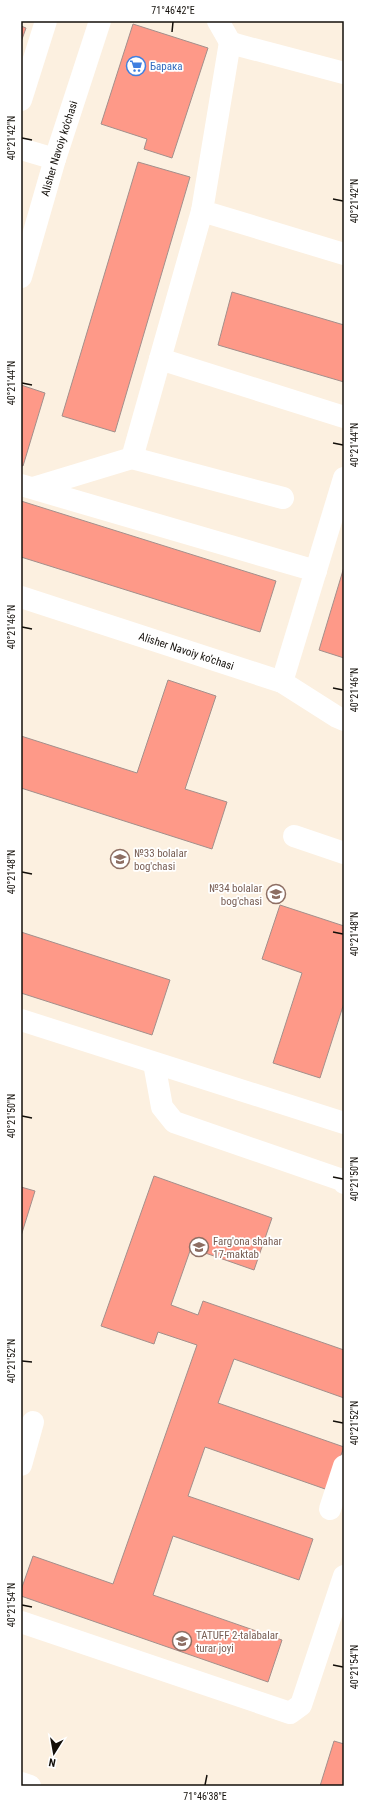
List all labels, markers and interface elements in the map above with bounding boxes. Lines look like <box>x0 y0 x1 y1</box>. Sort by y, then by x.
text: 71°46'42"E <box>151 5 195 16</box>
supermarket icon: Барака <box>125 55 147 77</box>
place label: Барака <box>150 60 183 73</box>
street label: Alisher Navoiy ko'chasi <box>38 99 80 198</box>
text: 40°21'42"N <box>6 116 17 160</box>
text: 40°21'42"N <box>349 179 360 223</box>
text: 40°21'44"N <box>6 361 17 405</box>
text: 40°21'44"N <box>349 423 360 467</box>
text: 40°21'46"N <box>6 605 17 649</box>
street label: Alisher Navoiy ko'chasi <box>137 629 236 672</box>
text: 40°21'46"N <box>349 668 360 712</box>
place label: №33 bolalar bog'chasi <box>134 847 188 873</box>
school or university icon: №33 bolalar bog'chasi <box>109 848 131 870</box>
text: 40°21'48"N <box>6 850 17 894</box>
place label: №34 bolalar bog'chasi <box>209 882 263 908</box>
school or university icon: №34 bolalar bog'chasi <box>265 883 287 905</box>
text: 40°21'48"N <box>349 912 360 956</box>
text: 40°21'50"N <box>6 1094 17 1138</box>
text: 40°21'50"N <box>349 1157 360 1201</box>
place label: Farg'ona shahar 17-maktab <box>213 1235 282 1261</box>
school or university icon: Farg'ona shahar 17-maktab <box>188 1236 210 1258</box>
text: 40°21'52"N <box>6 1339 17 1383</box>
text: 40°21'52"N <box>349 1401 360 1445</box>
text: 40°21'54"N <box>6 1583 17 1627</box>
place label: TATUFF 2-talabalar turar joyi <box>196 1629 279 1655</box>
school or university icon: TATUFF 2-talabalar turar joyi <box>171 1630 193 1652</box>
text: 40°21'54"N <box>349 1645 360 1689</box>
north arrow <box>34 1733 74 1773</box>
text: N <box>47 1755 57 1769</box>
text: 71°46'38"E <box>183 1791 227 1802</box>

